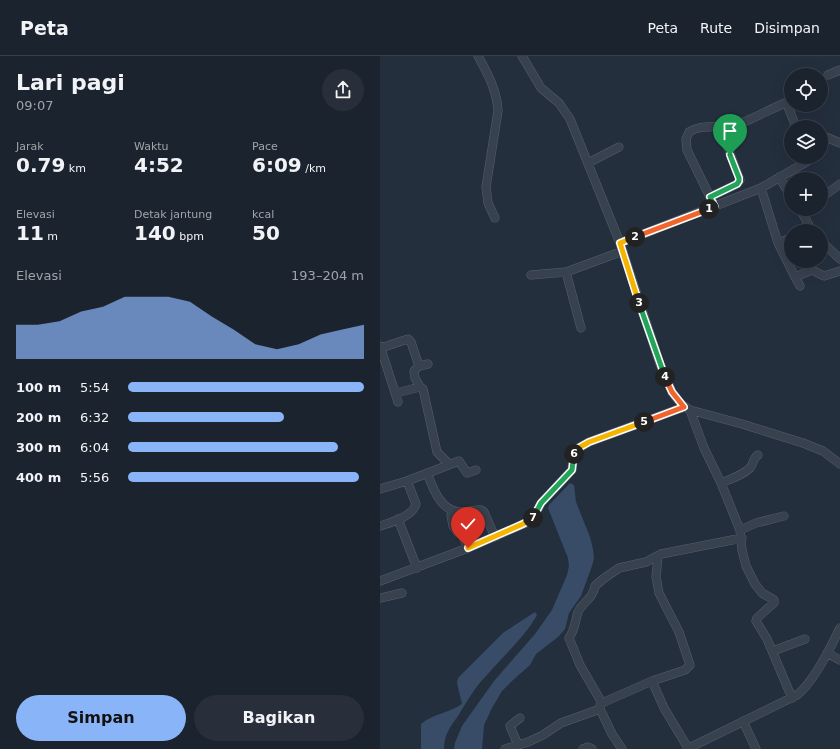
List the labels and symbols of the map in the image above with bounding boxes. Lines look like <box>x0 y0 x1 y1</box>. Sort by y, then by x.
pin <box>713 114 747 155</box>
pin: 1 <box>699 199 719 219</box>
pin: 2 <box>625 227 645 247</box>
pin: 3 <box>629 293 649 313</box>
pin: 4 <box>655 367 675 387</box>
pin: 5 <box>634 412 654 432</box>
pin: 6 <box>564 444 584 464</box>
pin <box>451 507 485 548</box>
pin: 7 <box>523 508 543 528</box>

